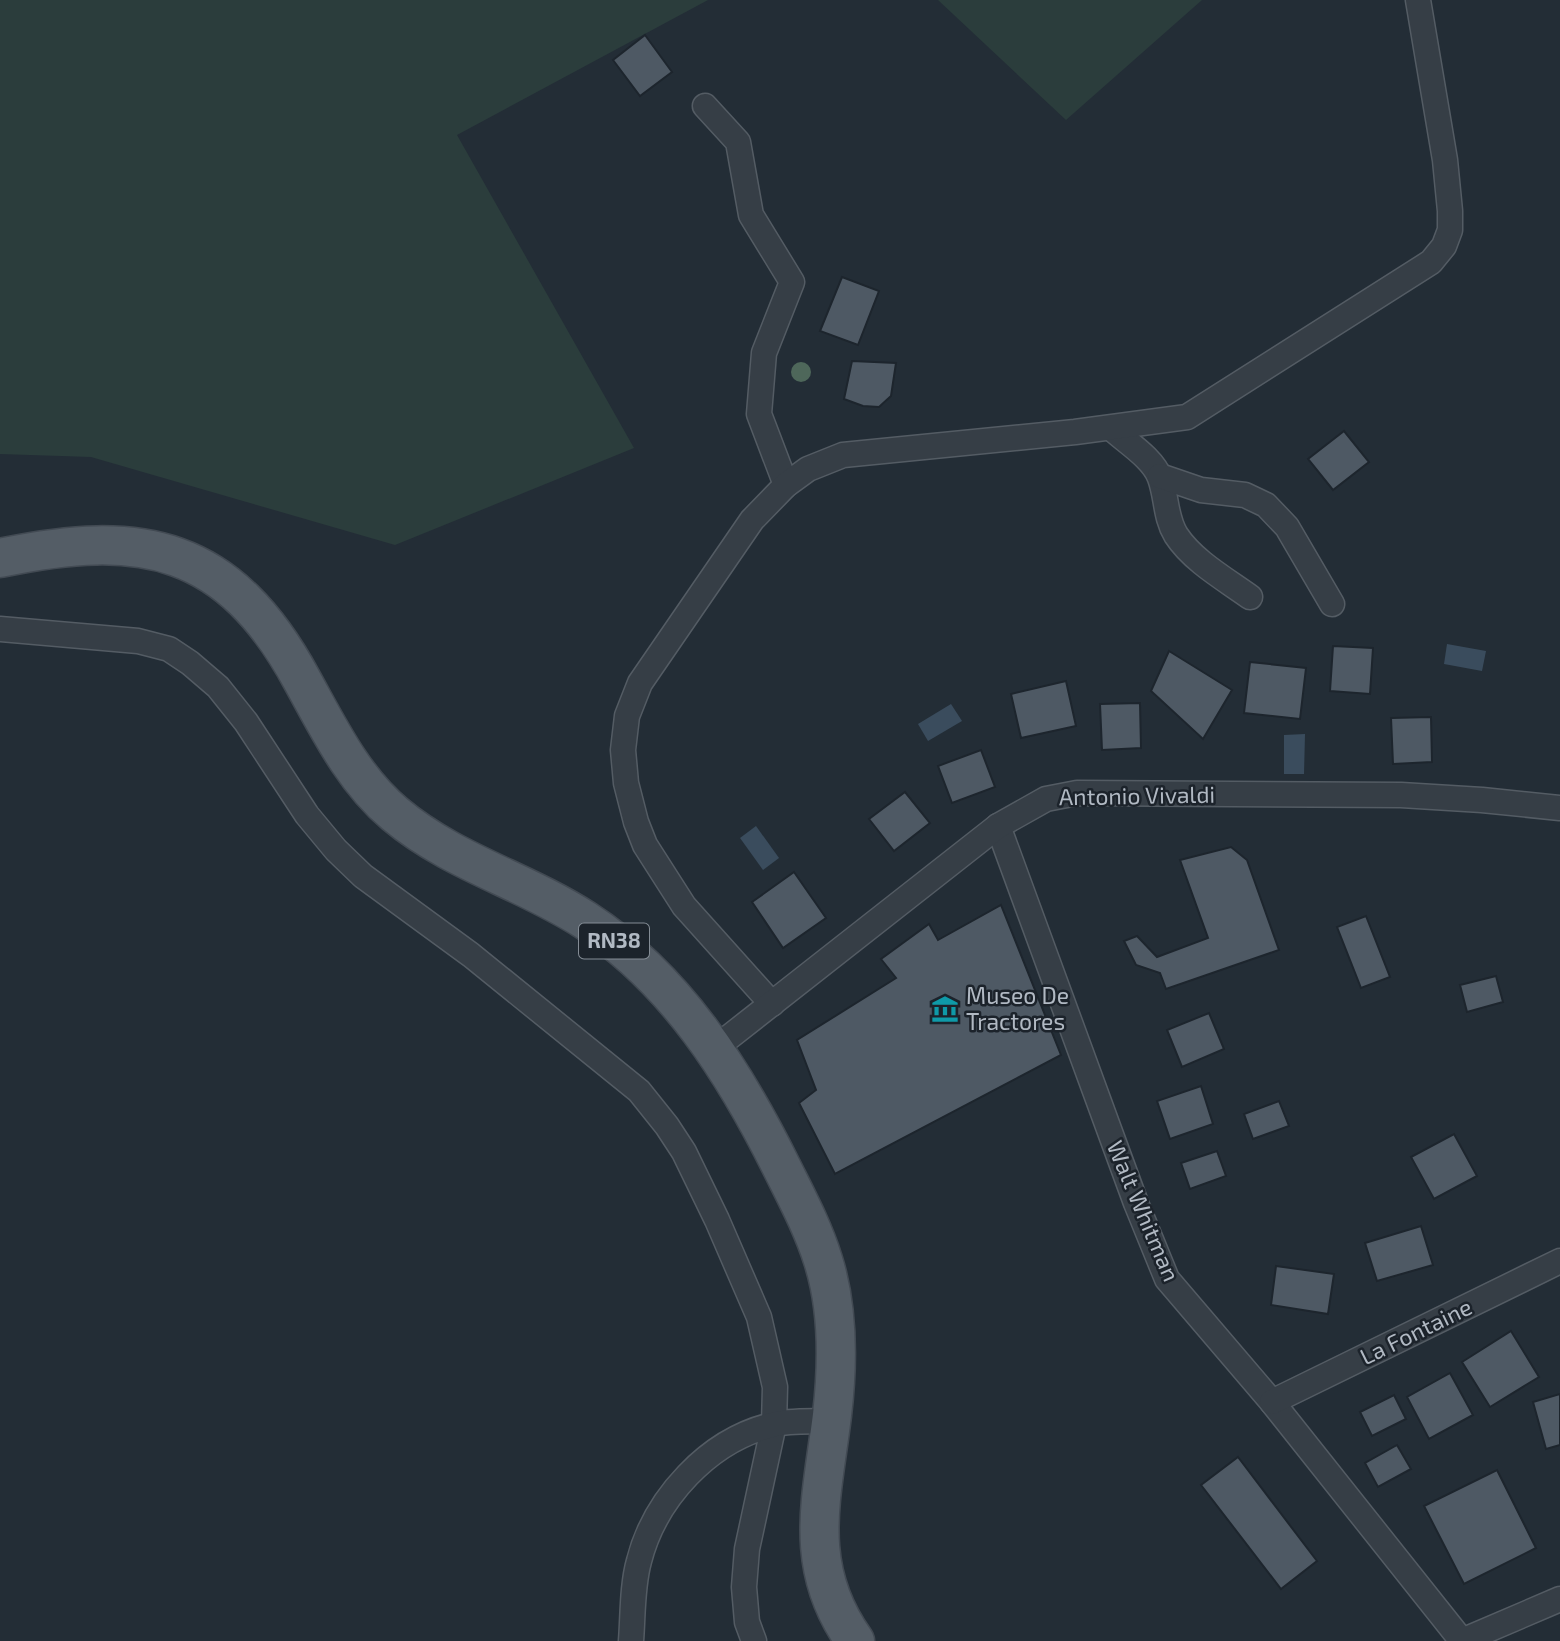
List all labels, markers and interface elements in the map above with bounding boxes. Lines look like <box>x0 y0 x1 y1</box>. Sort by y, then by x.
street label: Antonio Vivaldi <box>1059 780 1215 810</box>
road number: RN38 <box>579 923 649 958</box>
place label: Museo De Tractores <box>966 981 1069 1035</box>
museum icon: Museo De Tractores <box>930 994 960 1024</box>
street label: Walt Whitman <box>1102 1136 1186 1285</box>
street label: La Fontaine <box>1355 1292 1476 1370</box>

